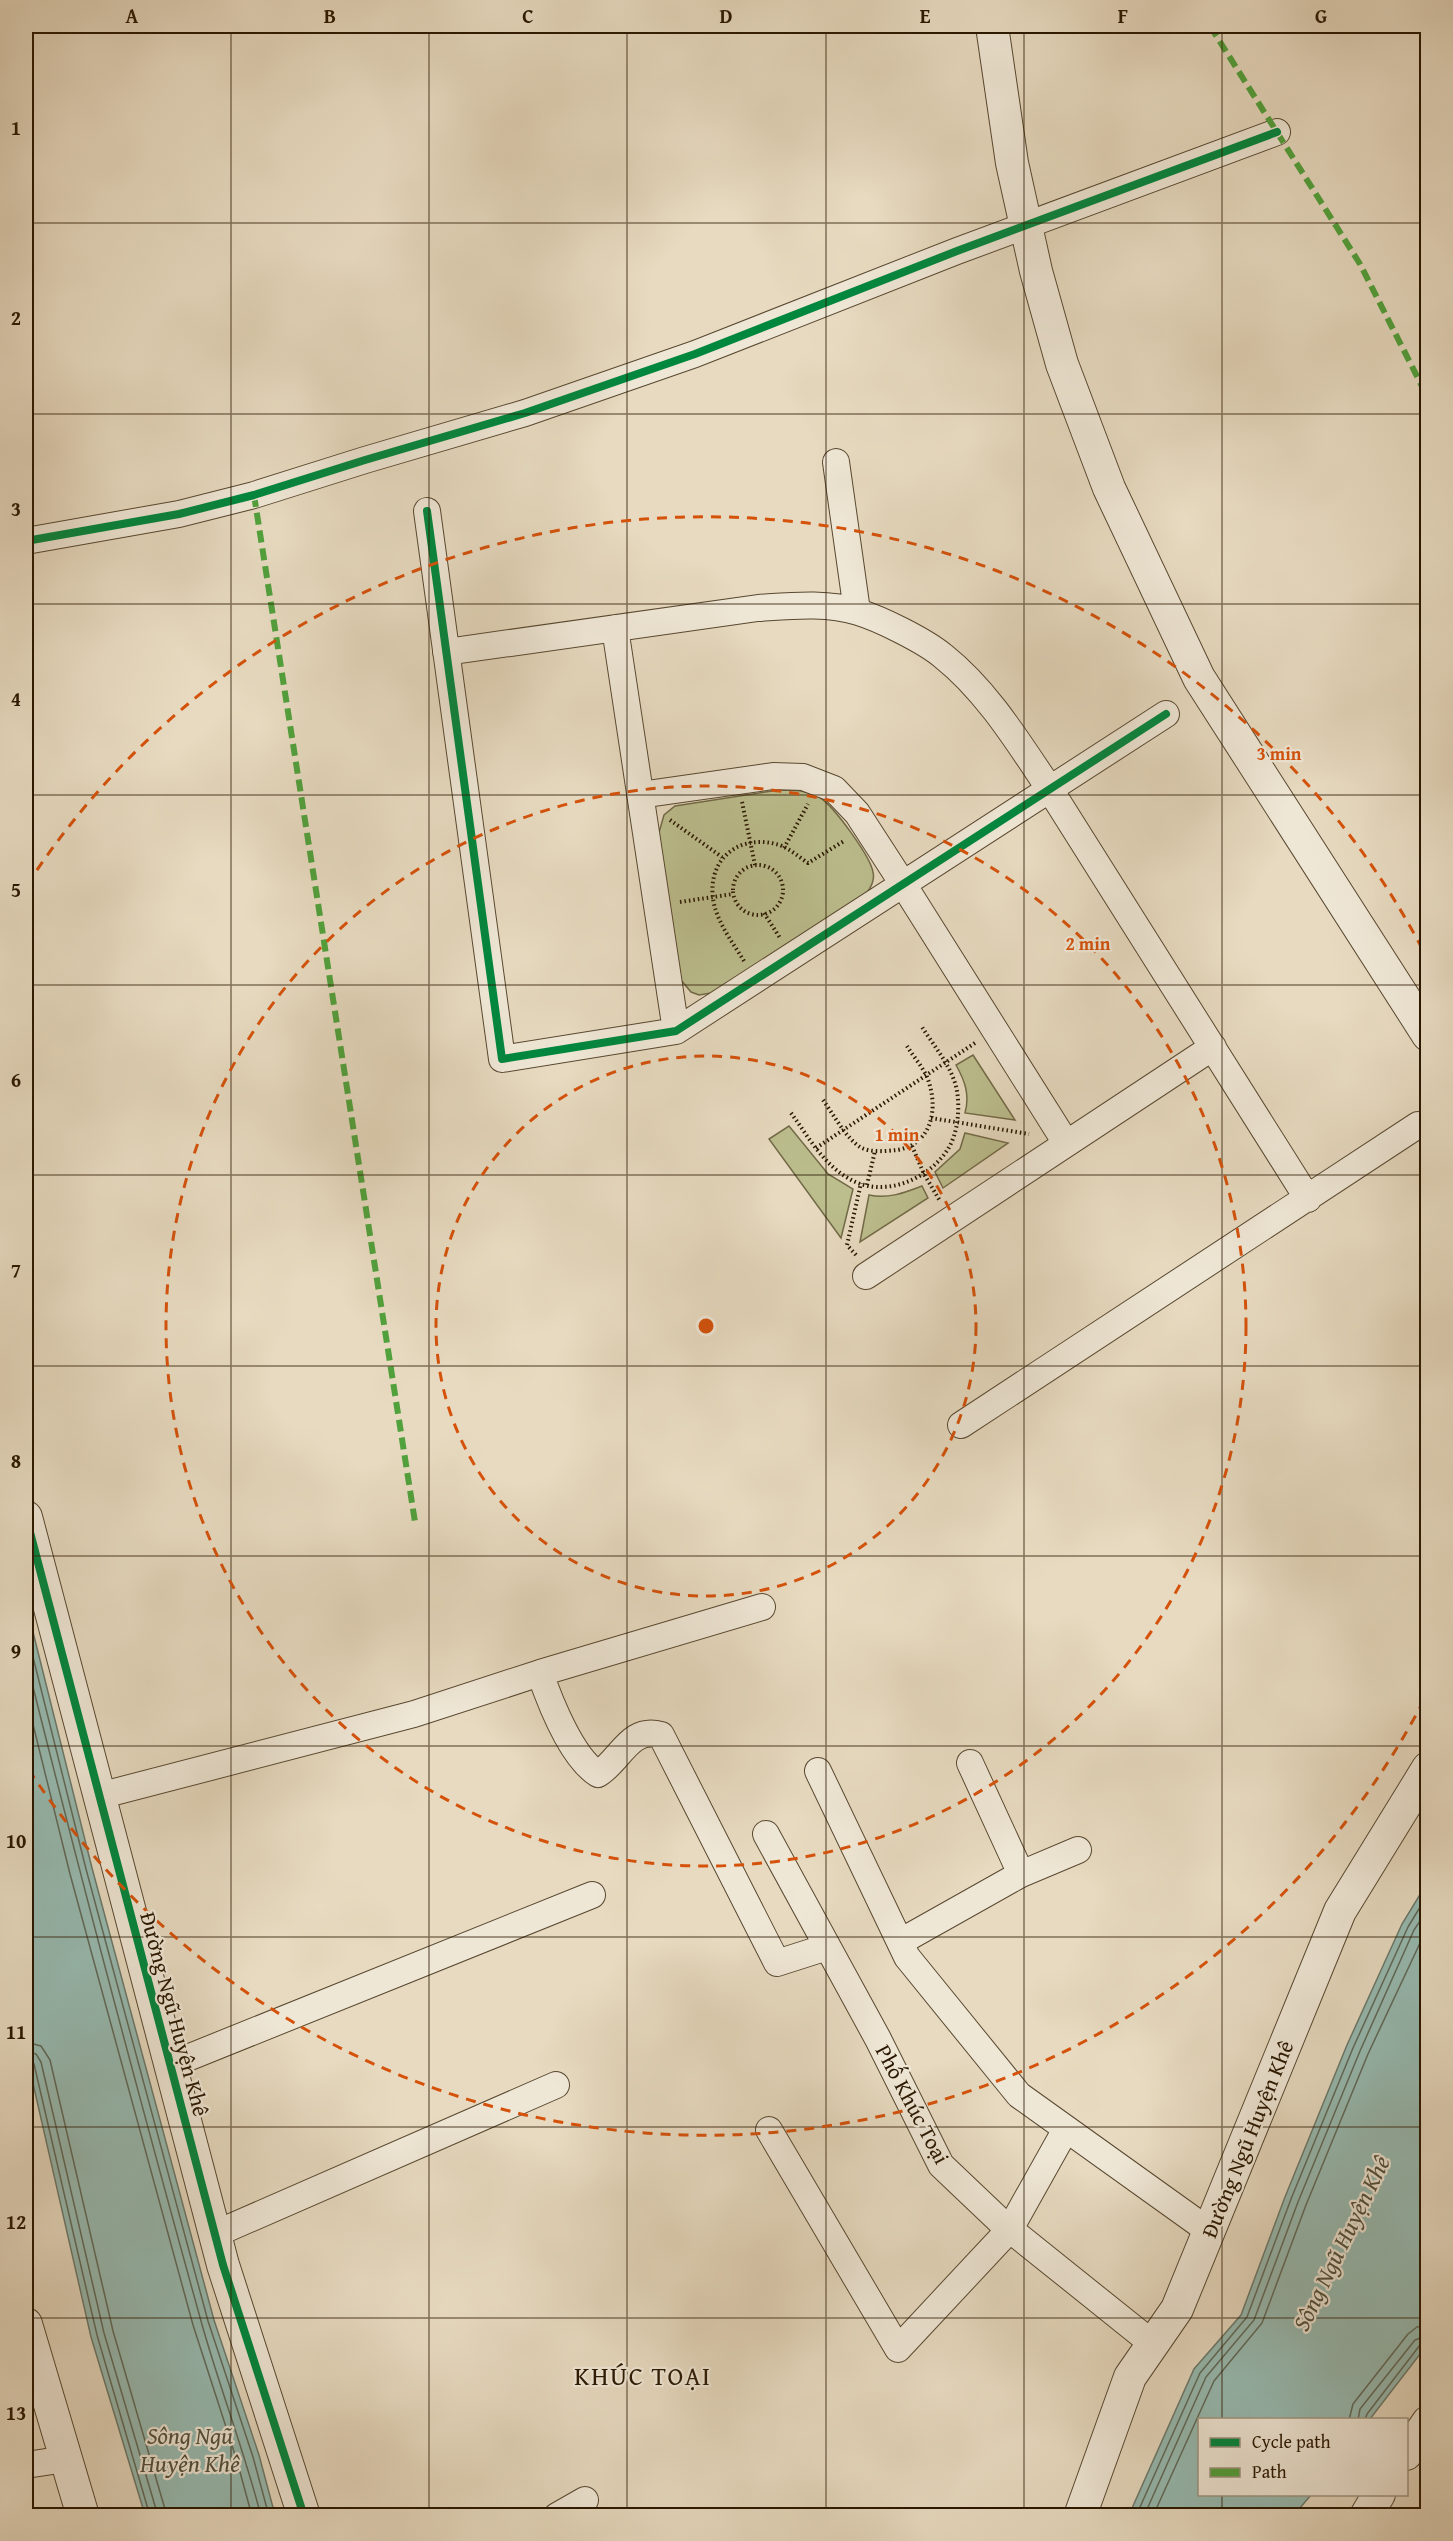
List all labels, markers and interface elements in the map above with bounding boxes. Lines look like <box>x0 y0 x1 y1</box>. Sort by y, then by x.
text: A <box>126 1 139 30</box>
text: B <box>324 1 336 30</box>
text: C <box>522 1 534 30</box>
text: D <box>719 1 733 30</box>
text: E <box>920 1 931 30</box>
text: F <box>1118 1 1128 30</box>
text: G <box>1315 1 1327 30</box>
text: 1 <box>11 113 21 142</box>
text: 2 <box>11 303 21 332</box>
text: 3 <box>11 494 21 523</box>
text: 4 <box>11 684 21 713</box>
text: 3 min <box>1257 740 1302 767</box>
text: 5 <box>11 875 21 904</box>
text: 2 min <box>1066 930 1111 957</box>
text: 6 <box>11 1065 21 1094</box>
text: 1 min <box>875 1121 920 1148</box>
text: 7 <box>11 1255 21 1284</box>
centre of rings <box>696 1316 716 1336</box>
text: 8 <box>11 1446 21 1475</box>
text: 9 <box>11 1636 21 1665</box>
text: 10 <box>6 1826 26 1855</box>
street label: Đường Ngũ Huyện Khê <box>132 1908 218 2120</box>
text: 11 <box>6 2017 26 2046</box>
street label: Đường Ngũ Huyện Khê <box>1193 2035 1301 2243</box>
street label: Phố Khúc Toại <box>868 2038 958 2170</box>
water label: Sông Ngũ Huyện Khê <box>1283 2149 1399 2337</box>
text: 12 <box>6 2207 26 2236</box>
district label: KHÚC TOẠI <box>574 2356 712 2395</box>
text: 13 <box>6 2398 26 2427</box>
water label: Sông Ngũ Huyện Khê <box>139 2418 240 2481</box>
legend <box>1198 2418 1408 2496</box>
text: Cycle path <box>1252 2428 1331 2455</box>
text: Path <box>1252 2458 1287 2485</box>

